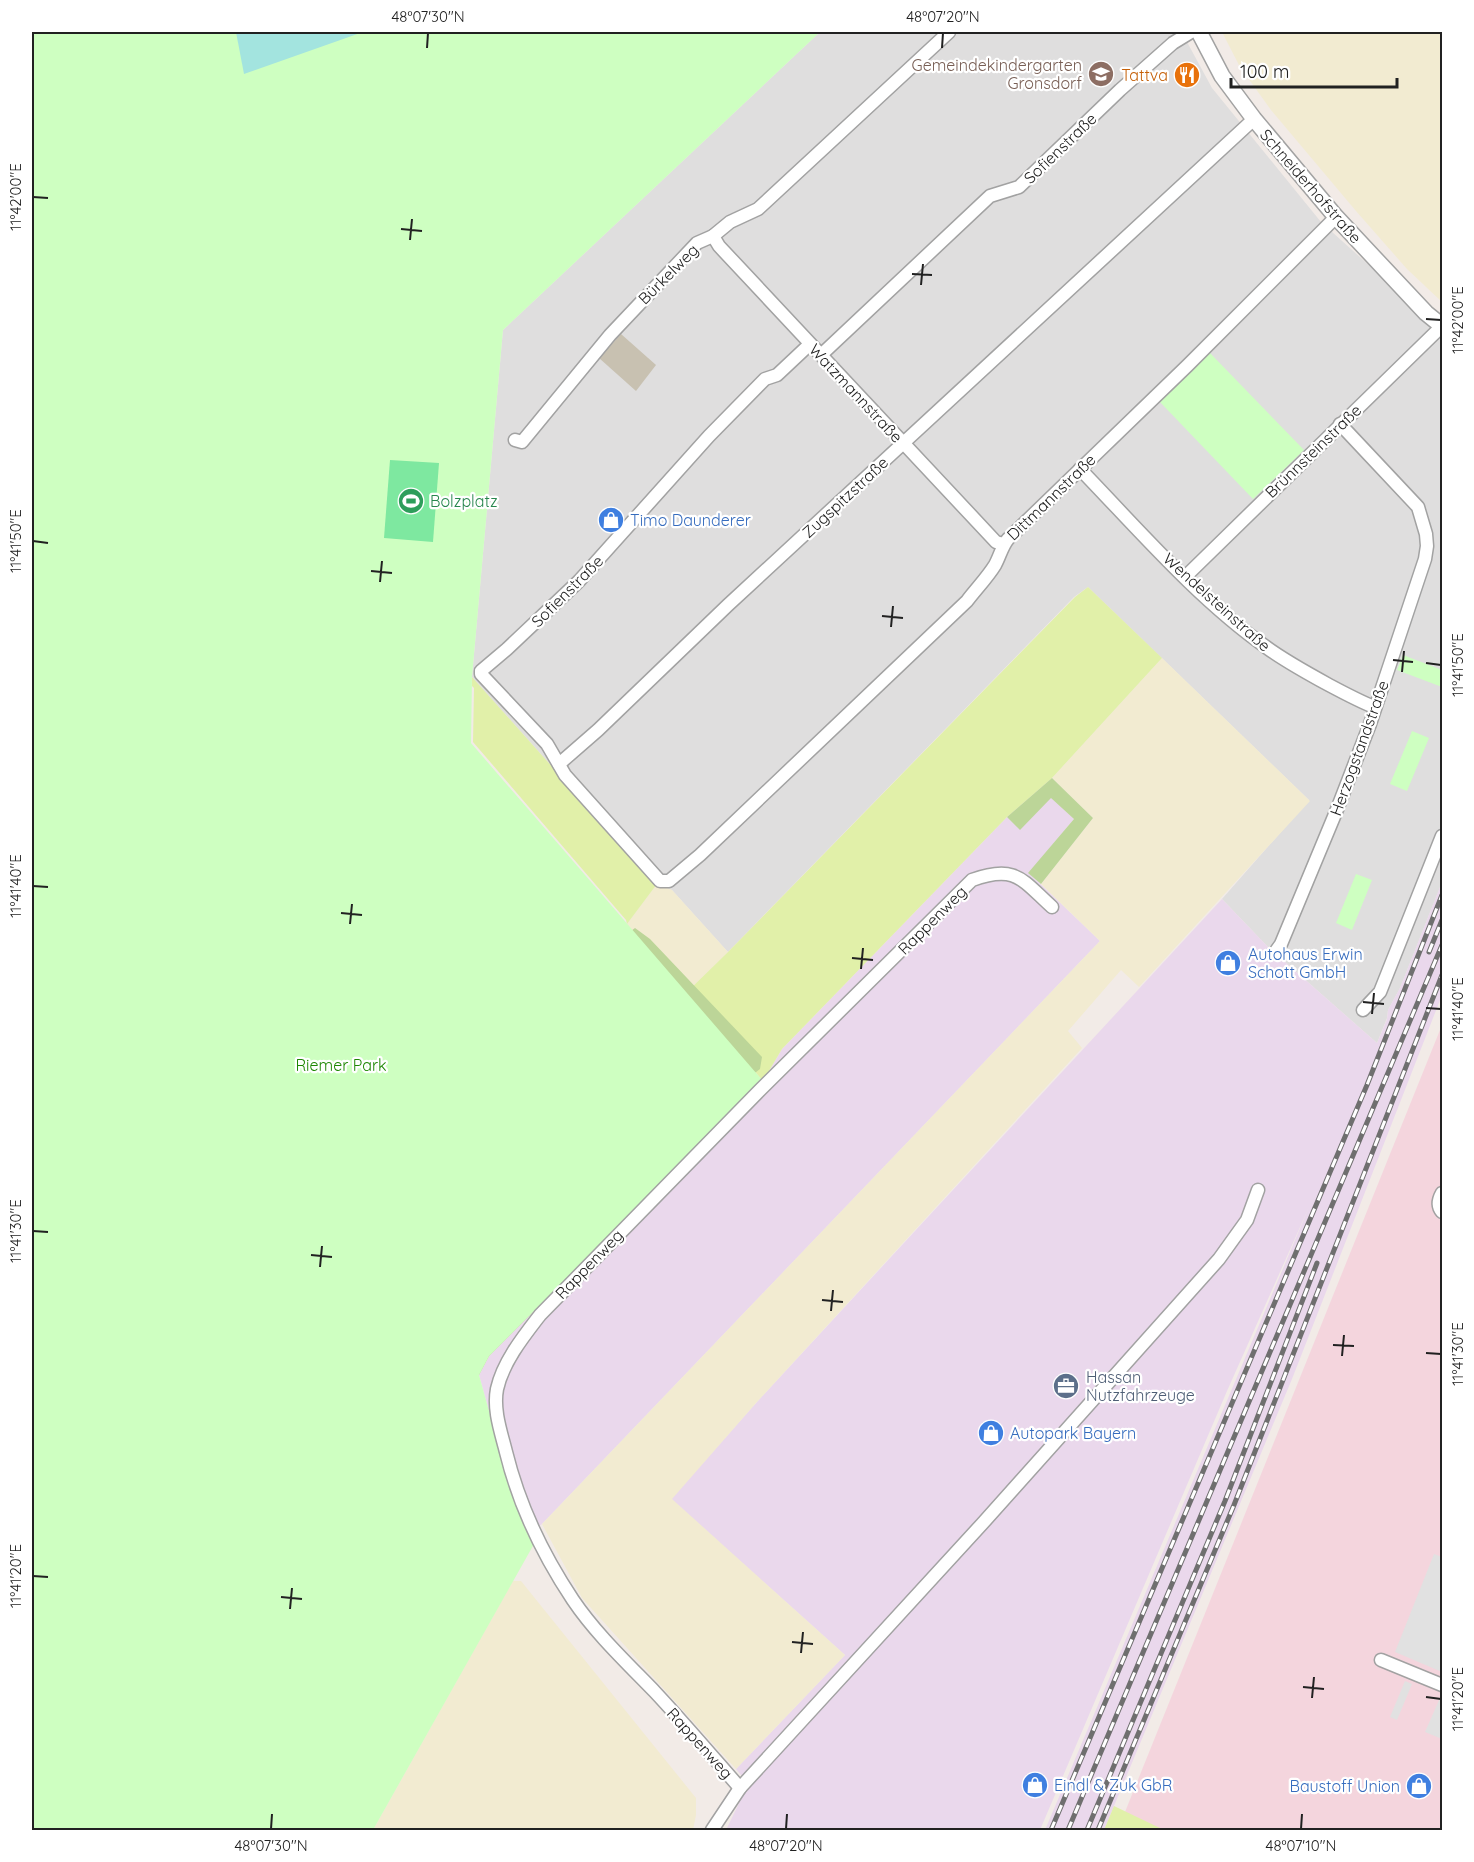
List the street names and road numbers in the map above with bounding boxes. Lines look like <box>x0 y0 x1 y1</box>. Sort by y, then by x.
street label: Sofienstraße <box>1019 108 1101 188</box>
street label: Schneiderhofstraße <box>1256 125 1366 247</box>
street label: Bürkelweg <box>634 240 702 308</box>
street label: Watzmannstraße <box>805 339 907 447</box>
street label: Brünnsteinstraße <box>1261 400 1365 502</box>
street label: Dittmannstraße <box>1002 450 1100 544</box>
street label: Zugspitzstraße <box>798 452 892 542</box>
street label: Wendelsteinstraße <box>1159 548 1275 656</box>
street label: Sofienstraße <box>527 551 607 631</box>
street label: Herzogstandstraße <box>1325 678 1393 818</box>
street label: Rappenweg <box>893 881 971 959</box>
street label: Rappenweg <box>551 1225 627 1303</box>
street label: Rappenweg <box>663 1703 737 1783</box>

